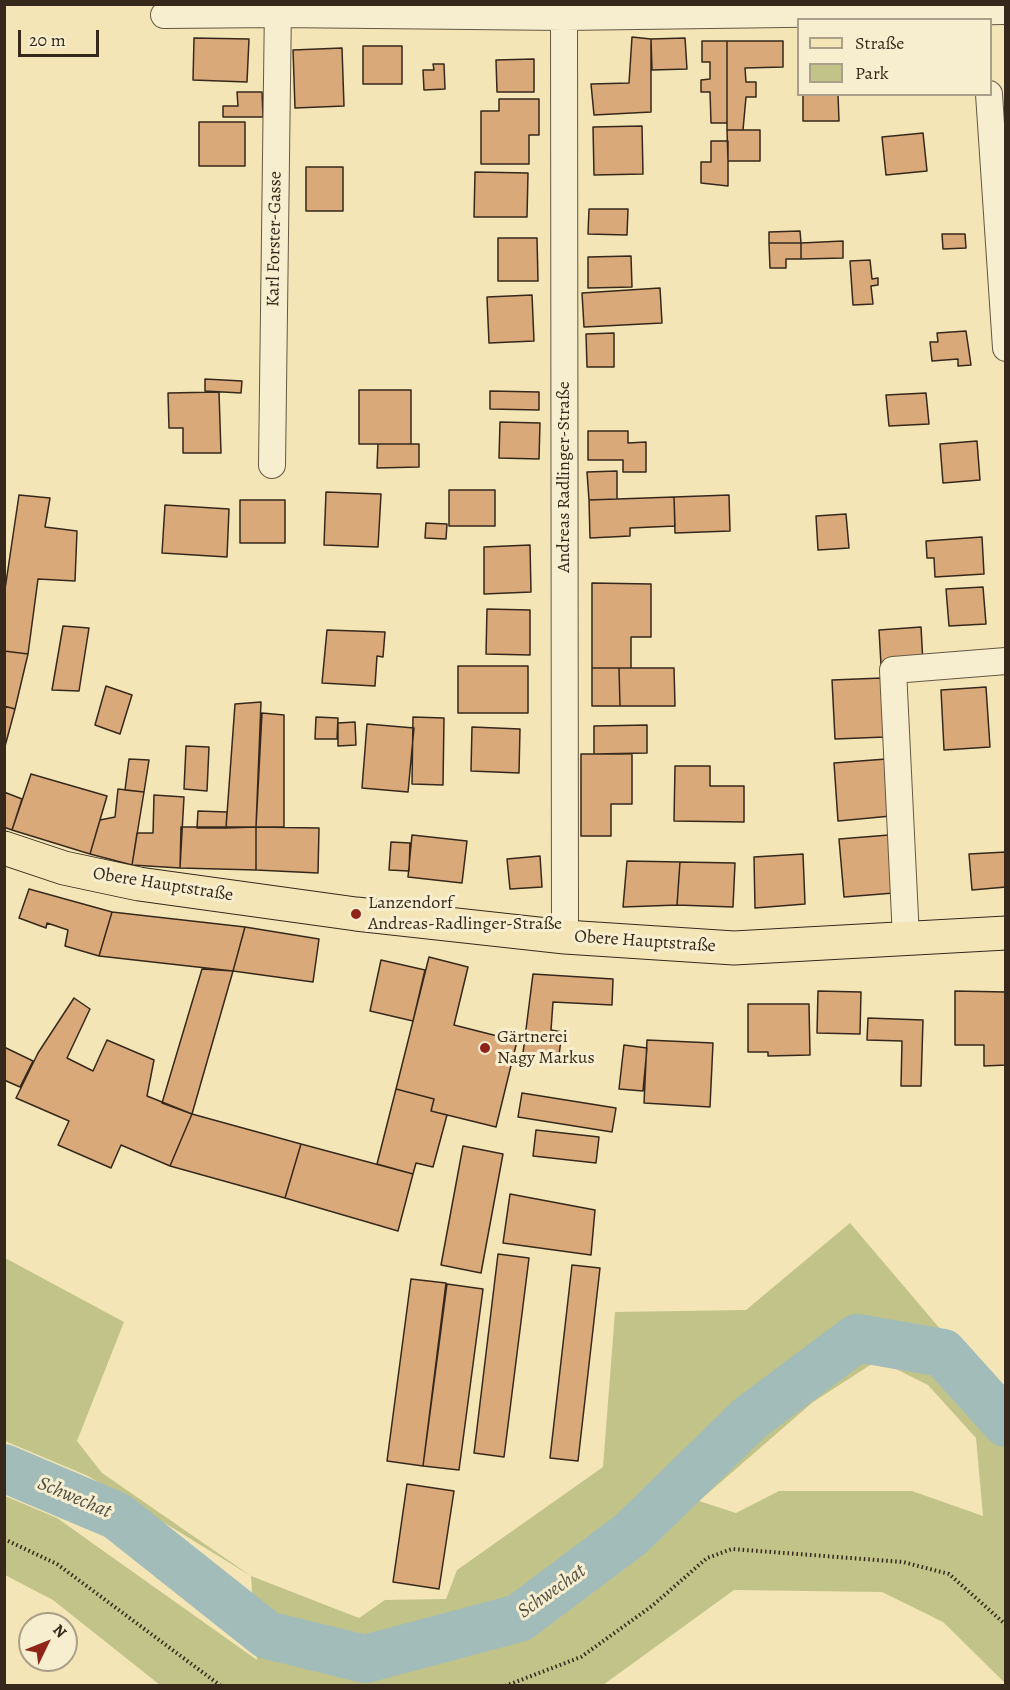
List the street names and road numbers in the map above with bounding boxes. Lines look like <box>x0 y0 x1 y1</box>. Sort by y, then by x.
street label: Karl Forster-Gasse <box>263 171 287 307</box>
street label: Andreas Radlinger-Straße <box>554 381 576 573</box>
street label: Obere Hauptstraße <box>91 863 235 907</box>
street label: Obere Hauptstraße <box>574 926 716 958</box>

